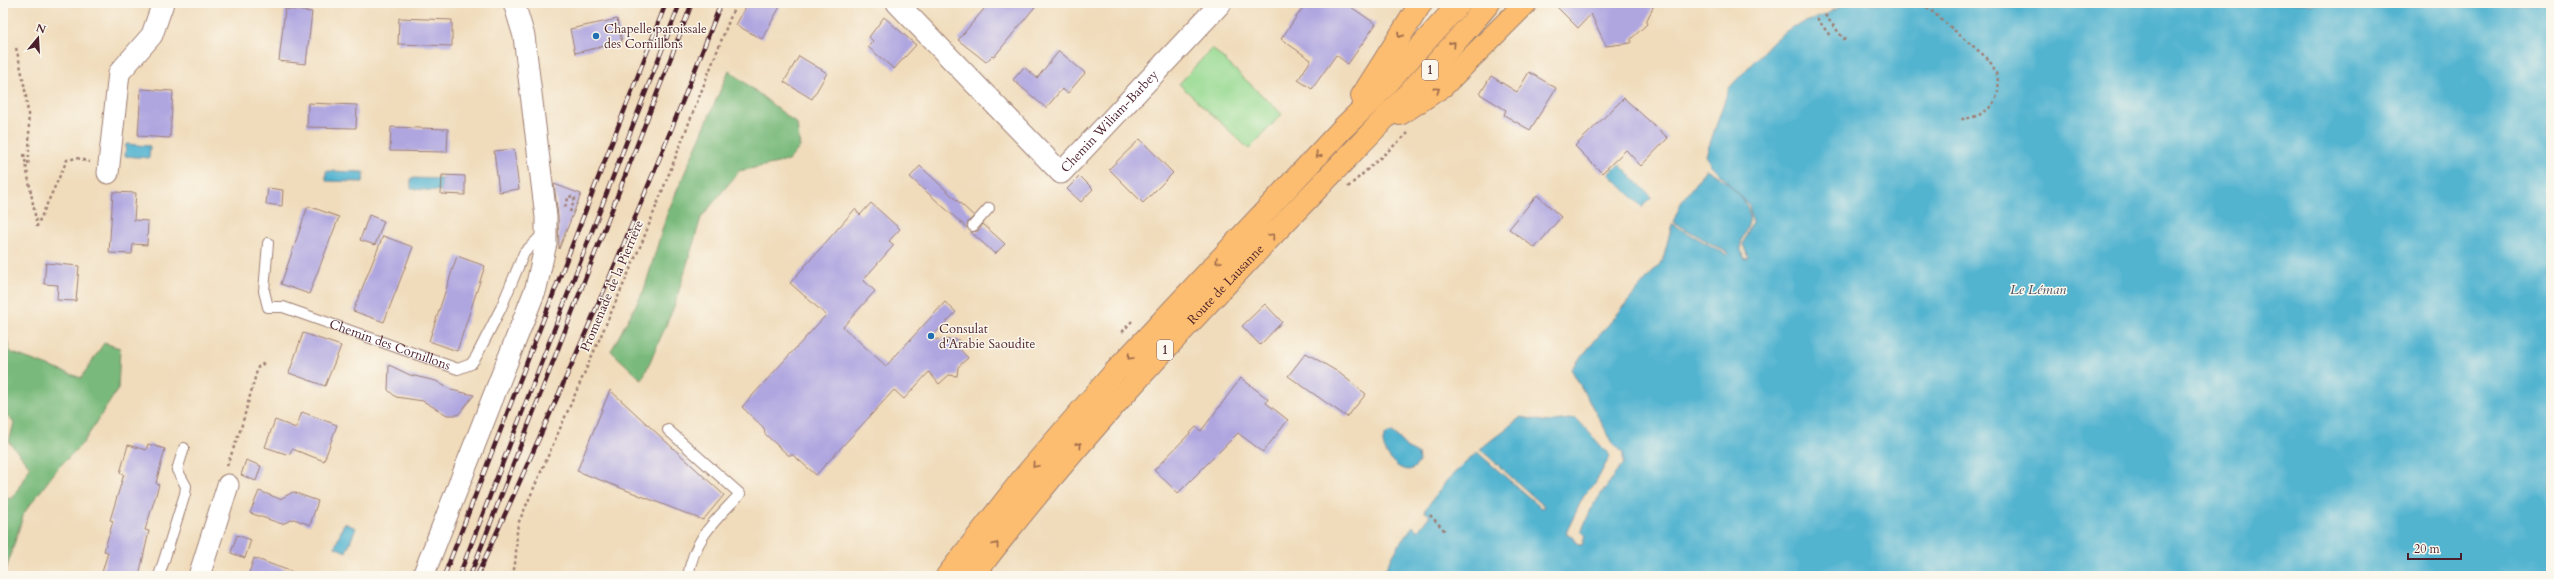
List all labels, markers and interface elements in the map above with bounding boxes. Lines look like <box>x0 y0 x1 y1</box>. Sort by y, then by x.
north arrow <box>18 18 58 58</box>
text: N <box>34 20 48 38</box>
place label: Chapelle paroissale des Cornillons <box>604 20 707 53</box>
marker: Chapelle paroissale des Cornillons <box>591 31 601 41</box>
one-way arrow <box>1398 31 1405 38</box>
one-way arrow <box>1448 42 1455 49</box>
road number: 1 <box>1422 60 1438 80</box>
street label: Chemin Wiliam-Barbey <box>1057 66 1162 177</box>
one-way arrow <box>1433 87 1440 95</box>
one-way arrow <box>1316 151 1323 158</box>
street label: Promenade de la Pierrière <box>576 217 648 355</box>
one-way arrow <box>1267 233 1275 241</box>
street label: Route de Lausanne <box>1183 240 1268 329</box>
one-way arrow <box>1215 256 1223 264</box>
water label: Le Léman <box>2010 280 2066 299</box>
street label: Chemin des Cornillons <box>327 315 453 375</box>
place label: Consulat d'Arabie Saoudite <box>939 320 1035 353</box>
marker: Consulat d'Arabie Saoudite <box>926 331 936 341</box>
road number: 1 <box>1157 340 1173 360</box>
one-way arrow <box>1127 352 1134 359</box>
one-way arrow <box>1075 442 1082 449</box>
one-way arrow <box>1032 460 1039 467</box>
scale bar <box>2408 535 2461 561</box>
text: 20 m <box>2414 541 2441 557</box>
one-way arrow <box>992 542 999 549</box>

